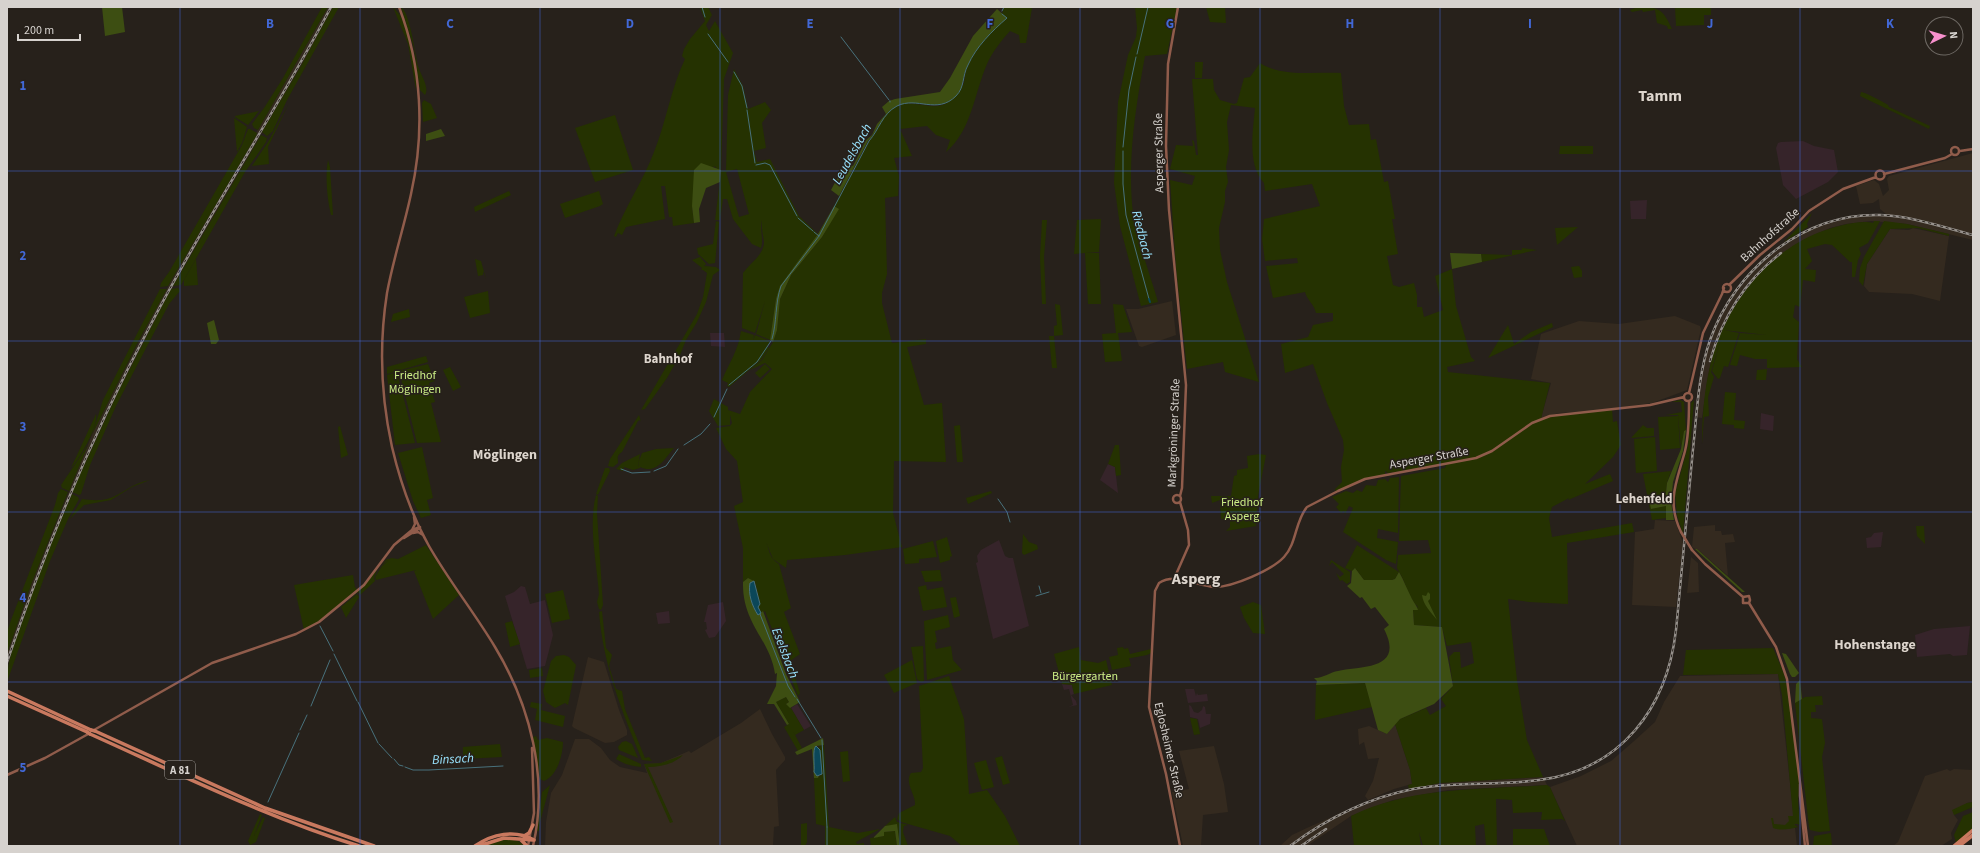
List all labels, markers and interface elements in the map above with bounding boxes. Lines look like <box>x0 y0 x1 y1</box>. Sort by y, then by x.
text: B <box>266 15 274 33</box>
text: C <box>446 15 454 33</box>
text: D <box>626 15 634 33</box>
text: E <box>806 15 814 33</box>
text: F <box>987 15 994 33</box>
text: G <box>1166 15 1174 33</box>
text: H <box>1346 15 1354 33</box>
text: I <box>1528 15 1532 33</box>
text: J <box>1707 15 1713 33</box>
text: K <box>1886 15 1895 33</box>
scale bar <box>18 16 80 42</box>
north arrow <box>1924 16 1964 56</box>
text: 200 m <box>24 22 54 39</box>
text: N <box>1946 31 1961 39</box>
text: 1 <box>20 77 27 95</box>
district label: Tamm <box>1638 85 1682 107</box>
street label: Asperger Straße <box>1150 113 1168 193</box>
water label: Leudelsbach <box>828 120 876 188</box>
street label: Bahnhofstraße <box>1737 204 1803 266</box>
water label: Riedbach <box>1127 209 1157 262</box>
text: 2 <box>20 247 27 265</box>
district label: Bahnhof <box>644 350 693 368</box>
park label: Friedhof Möglingen <box>389 367 441 398</box>
street label: Markgröninger Straße <box>1164 378 1184 488</box>
text: 3 <box>20 418 27 436</box>
street label: Asperger Straße <box>1388 443 1470 473</box>
district label: Möglingen <box>473 445 537 465</box>
district label: Lehenfeld <box>1615 490 1673 508</box>
park label: Friedhof Asperg <box>1221 494 1263 525</box>
district label: Asperg <box>1171 568 1221 590</box>
text: 4 <box>20 589 27 607</box>
water label: Eselsbach <box>767 625 803 681</box>
district label: Hohenstange <box>1834 635 1916 655</box>
park label: Bürgergarten <box>1052 668 1118 685</box>
street label: Eglosheimer Straße <box>1150 700 1188 800</box>
water label: Binsach <box>432 749 475 769</box>
text: 5 <box>20 759 27 777</box>
road number: A 81 <box>165 761 195 779</box>

